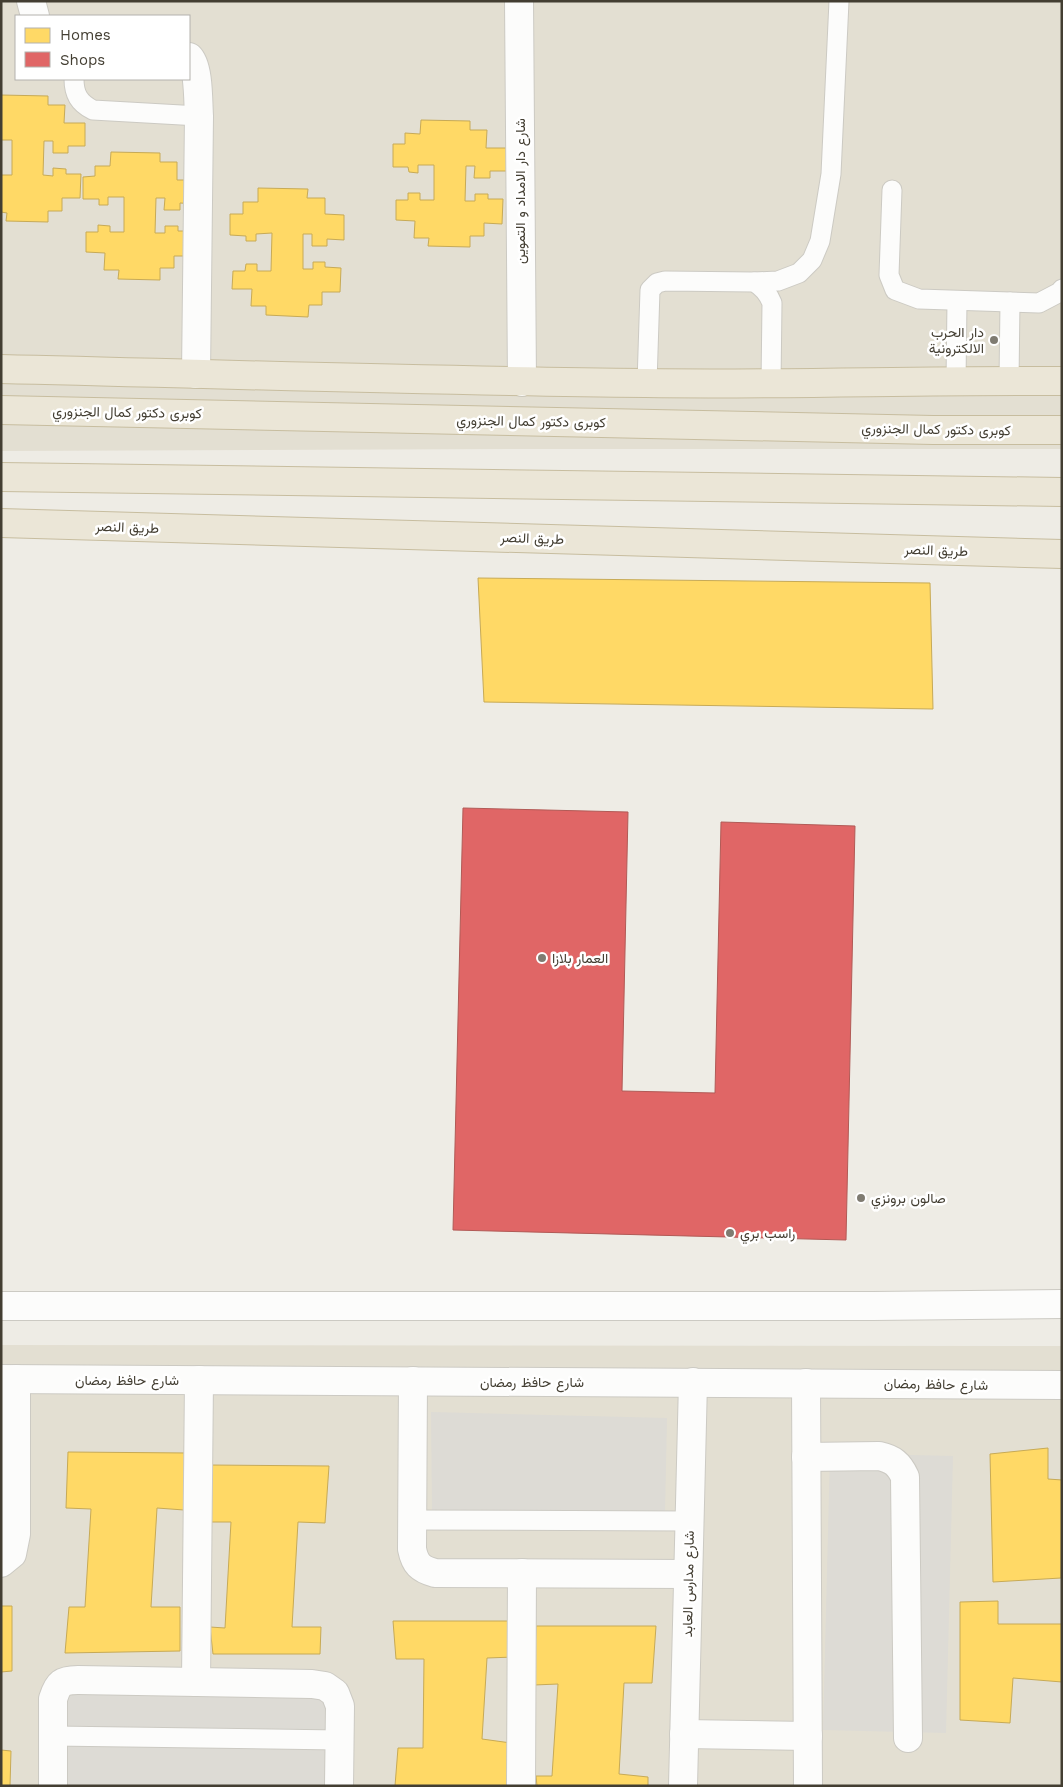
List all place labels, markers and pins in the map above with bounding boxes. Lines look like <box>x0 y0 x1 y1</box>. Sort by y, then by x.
place label: دار الحرب الالكترونية <box>929 324 984 357</box>
marker: دار الحرب الالكترونية <box>988 334 1000 346</box>
place label: العمار بلازا <box>552 950 608 967</box>
marker: العمار بلازا <box>536 952 548 964</box>
place label: صالون برونزي <box>871 1190 946 1210</box>
marker: صالون برونزي <box>855 1192 867 1204</box>
place label: راسب بري <box>740 1225 796 1245</box>
marker: راسب بري <box>724 1227 736 1239</box>

